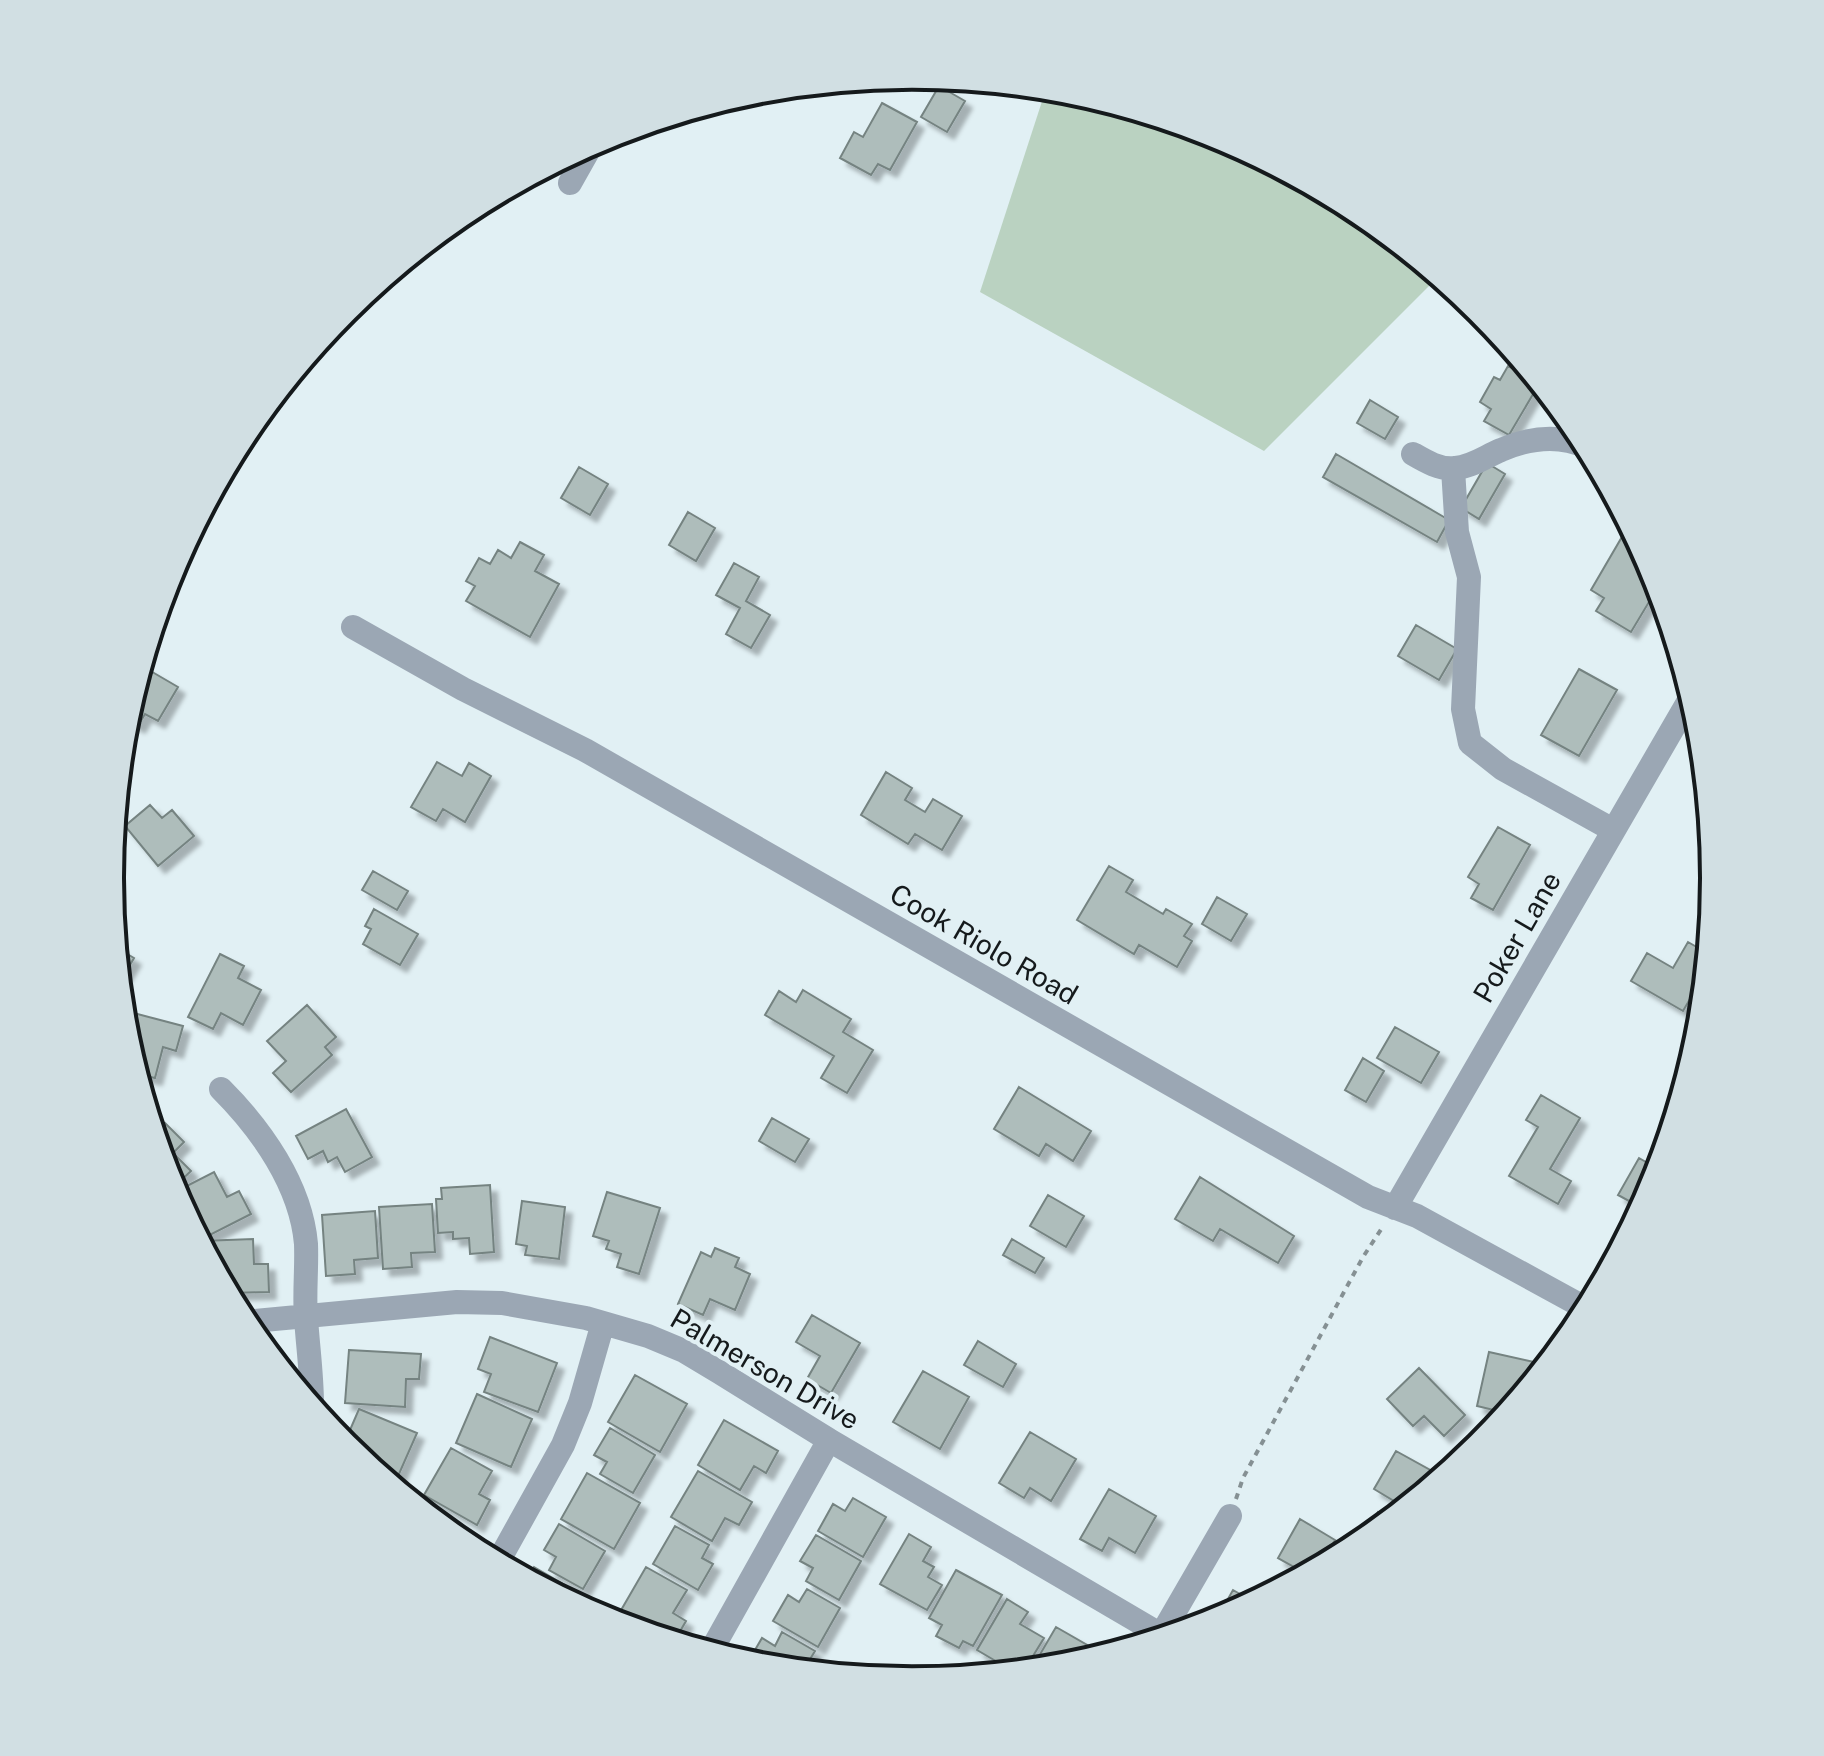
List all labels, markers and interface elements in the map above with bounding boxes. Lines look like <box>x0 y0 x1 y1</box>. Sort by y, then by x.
street label: Poker Lane <box>1466 866 1567 1008</box>
street label: Cook Riolo Road <box>884 876 1084 1011</box>
street label: Palmerson Drive <box>665 1301 865 1436</box>

